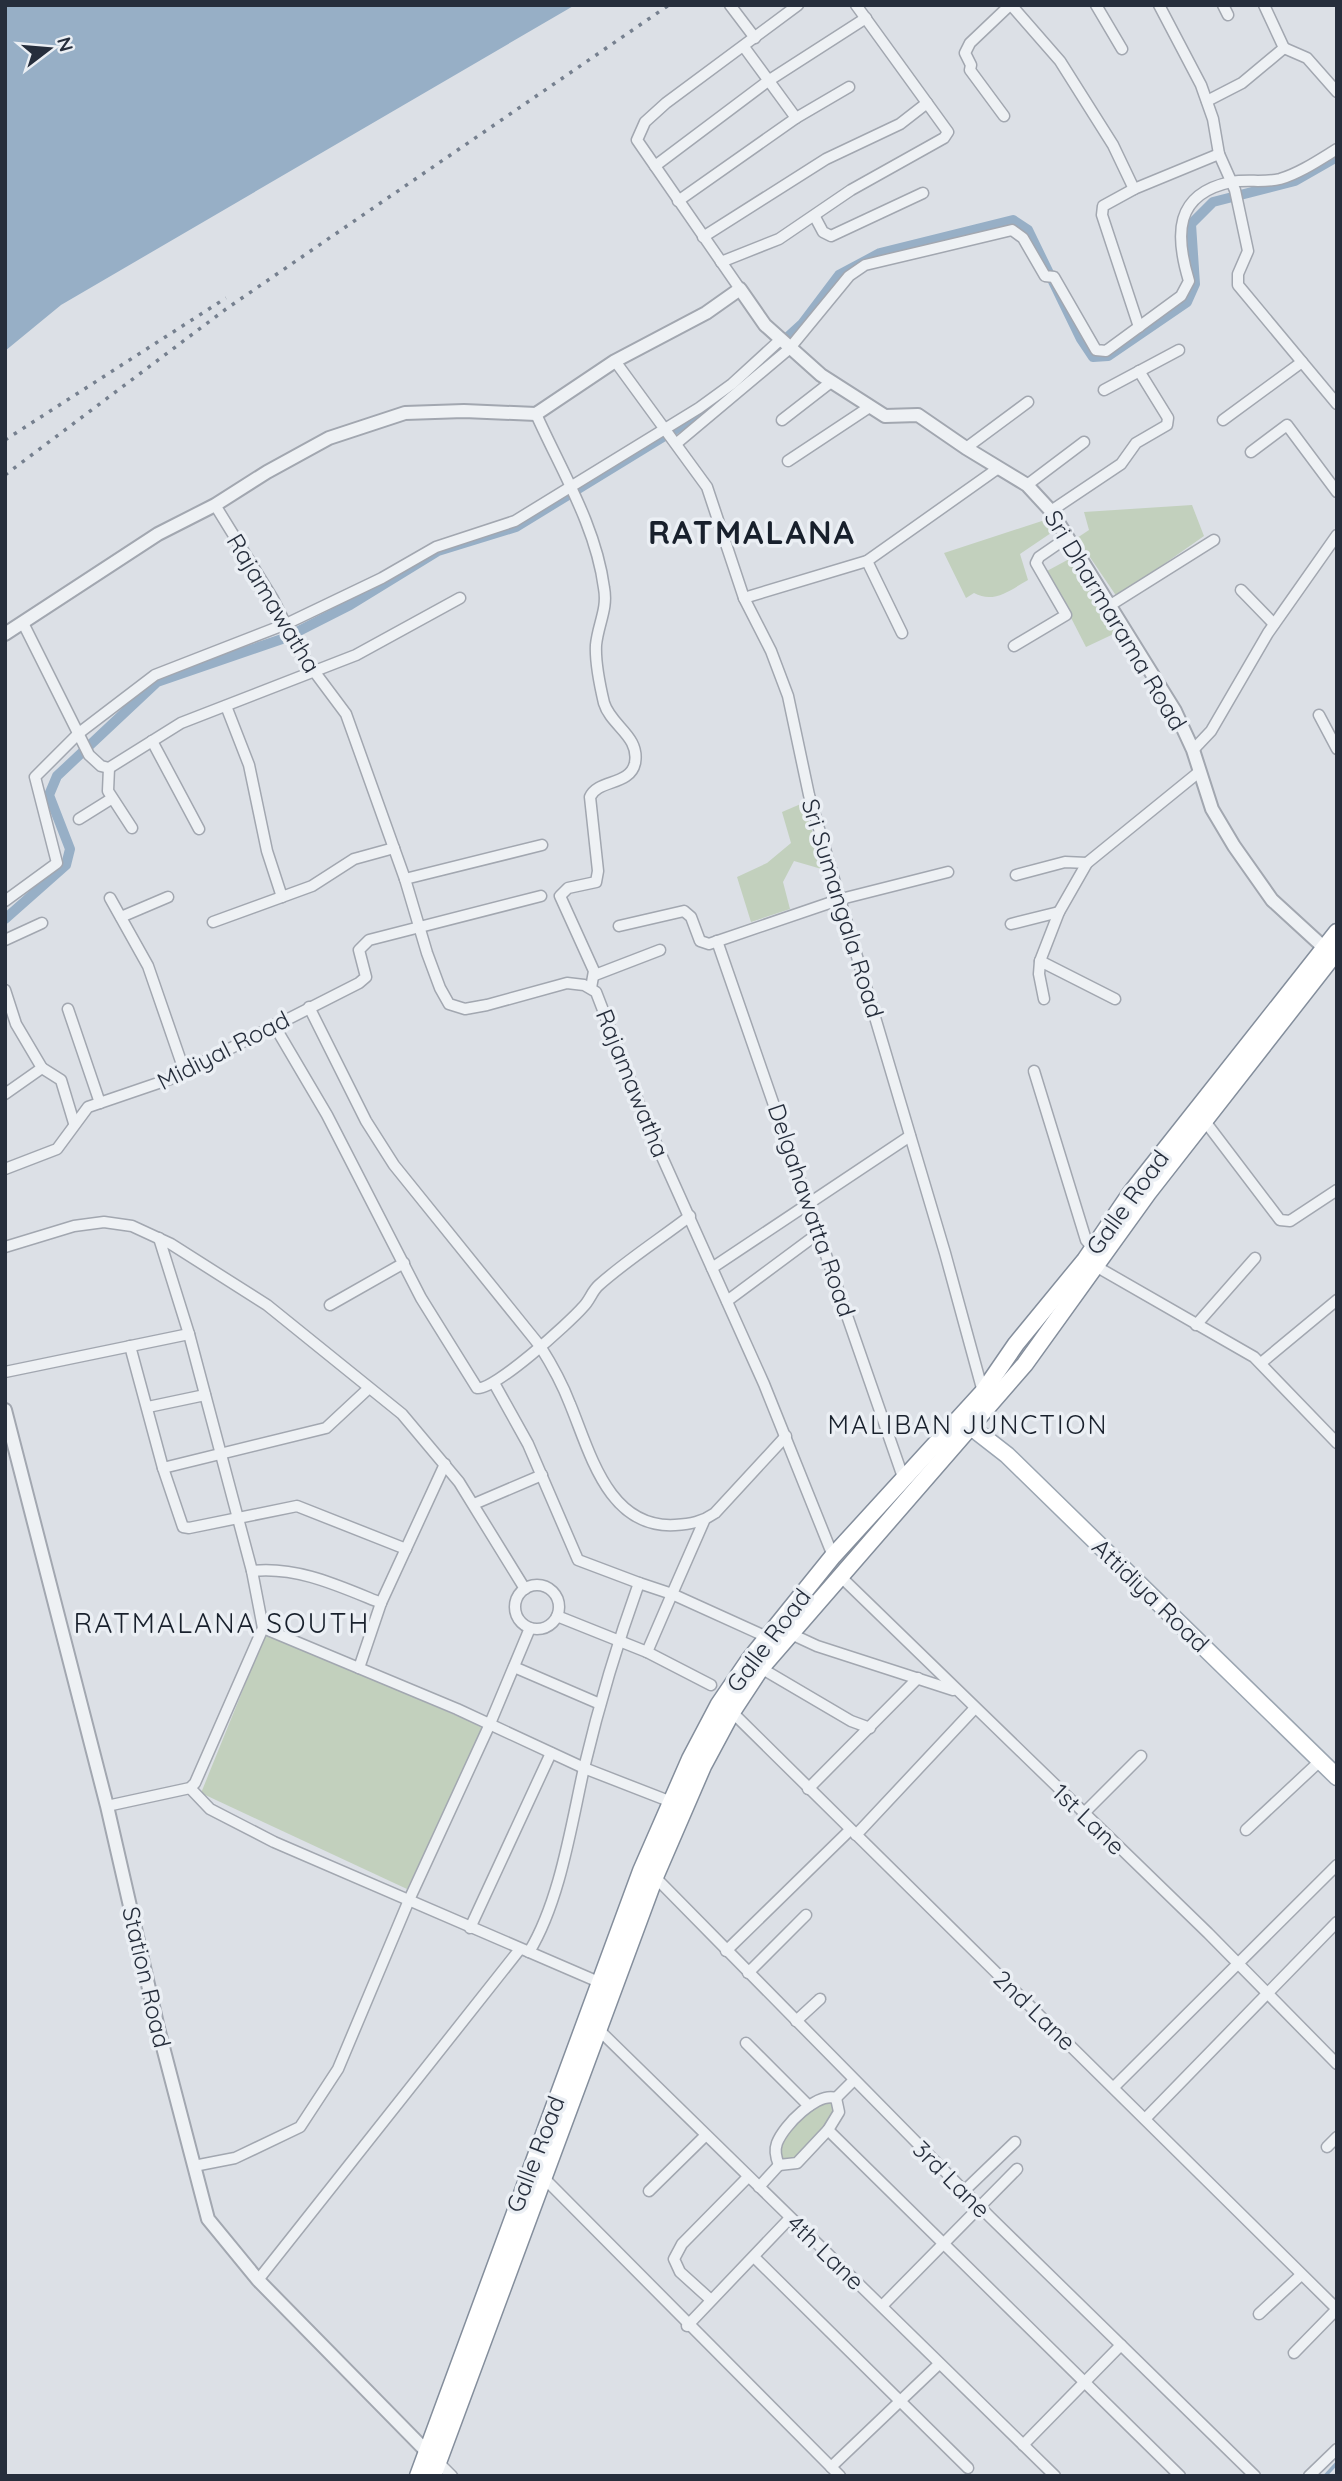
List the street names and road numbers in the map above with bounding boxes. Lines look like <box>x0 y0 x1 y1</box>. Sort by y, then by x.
street label: Sri Dharmarama Road <box>1038 504 1194 736</box>
street label: Rajamawatha <box>221 528 327 678</box>
street label: Sri Sumangala Road <box>795 795 891 1021</box>
street label: Midiyal Road <box>152 1004 294 1096</box>
street label: Rajamawatha <box>590 1005 676 1161</box>
street label: Delgahawatta Road <box>761 1100 863 1320</box>
street label: Galle Road <box>1079 1144 1175 1260</box>
street label: Attidiya Road <box>1086 1532 1216 1658</box>
street label: Galle Road <box>719 1582 817 1698</box>
street label: 1st Lane <box>1046 1777 1132 1861</box>
street label: Station Road <box>116 1904 178 2050</box>
street label: 2nd Lane <box>988 1963 1082 2057</box>
street label: Galle Road <box>499 2092 571 2216</box>
street label: 3rd Lane <box>907 2134 997 2224</box>
street label: 4th Lane <box>781 2208 871 2296</box>

